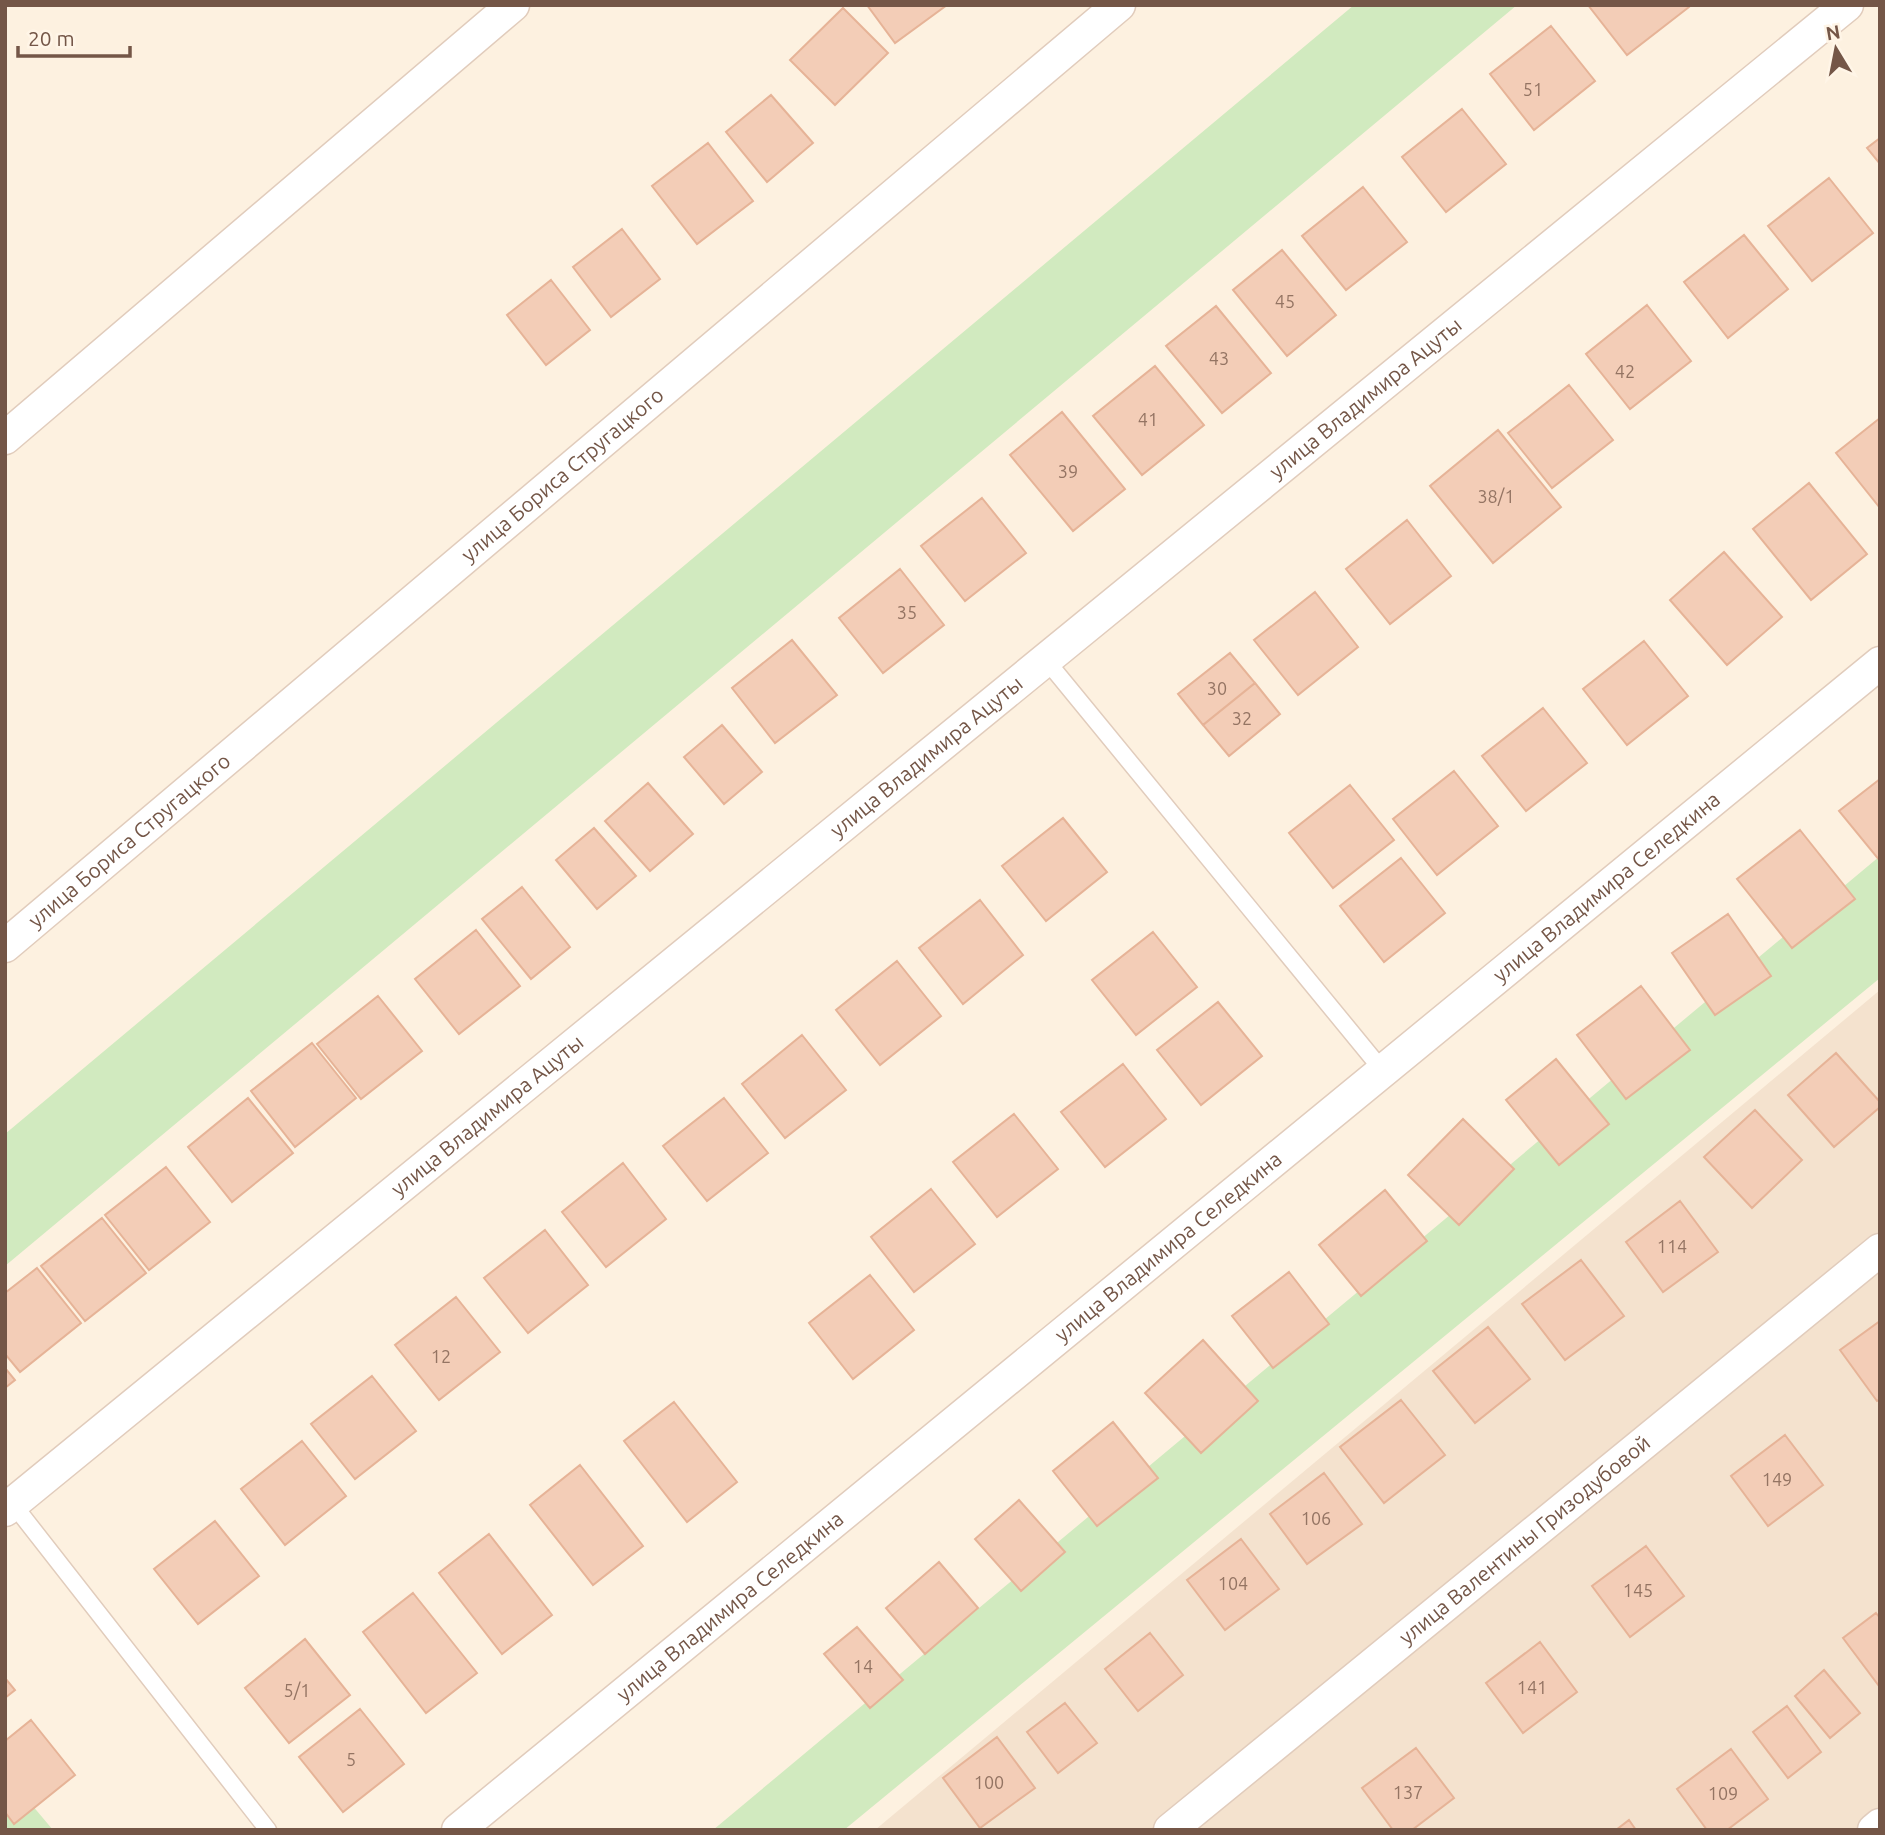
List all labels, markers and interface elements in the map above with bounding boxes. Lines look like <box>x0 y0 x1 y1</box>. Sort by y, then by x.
scale bar <box>18 14 130 58</box>
north arrow <box>1801 14 1871 84</box>
text: N <box>1824 20 1842 44</box>
text: 20 m <box>28 26 75 50</box>
house number: 51 <box>1523 79 1543 99</box>
house number: 45 <box>1275 291 1295 311</box>
street label: улица Владимира Ацуты <box>1264 312 1466 483</box>
house number: 43 <box>1209 348 1229 368</box>
house number: 42 <box>1615 361 1635 381</box>
street label: улица Бориса Стругацкого <box>456 382 668 566</box>
house number: 41 <box>1138 409 1158 429</box>
house number: 39 <box>1058 461 1078 481</box>
house number: 38/1 <box>1477 486 1515 506</box>
house number: 35 <box>897 602 917 622</box>
street label: улица Владимира Ацуты <box>825 671 1027 842</box>
house number: 30 <box>1207 678 1227 698</box>
house number: 32 <box>1232 708 1252 728</box>
street label: улица Бориса Стругацкого <box>23 748 235 932</box>
street label: улица Владимира Селедкина <box>1488 786 1724 987</box>
street label: улица Владимира Ацуты <box>386 1030 588 1201</box>
street label: улица Владимира Селедкина <box>1050 1146 1286 1346</box>
house number: 114 <box>1657 1236 1687 1256</box>
house number: 12 <box>431 1346 451 1366</box>
street label: улица Валентины Гризодубовой <box>1394 1430 1654 1649</box>
house number: 149 <box>1762 1469 1792 1489</box>
street label: улица Владимира Селедкина <box>611 1506 848 1706</box>
house number: 106 <box>1301 1508 1331 1528</box>
house number: 104 <box>1218 1573 1248 1593</box>
house number: 145 <box>1623 1580 1653 1600</box>
house number: 14 <box>853 1656 873 1676</box>
house number: 141 <box>1517 1677 1547 1697</box>
house number: 5/1 <box>284 1680 310 1700</box>
house number: 5 <box>346 1749 356 1769</box>
house number: 100 <box>974 1772 1004 1792</box>
house number: 137 <box>1393 1782 1423 1802</box>
house number: 109 <box>1708 1783 1738 1803</box>

